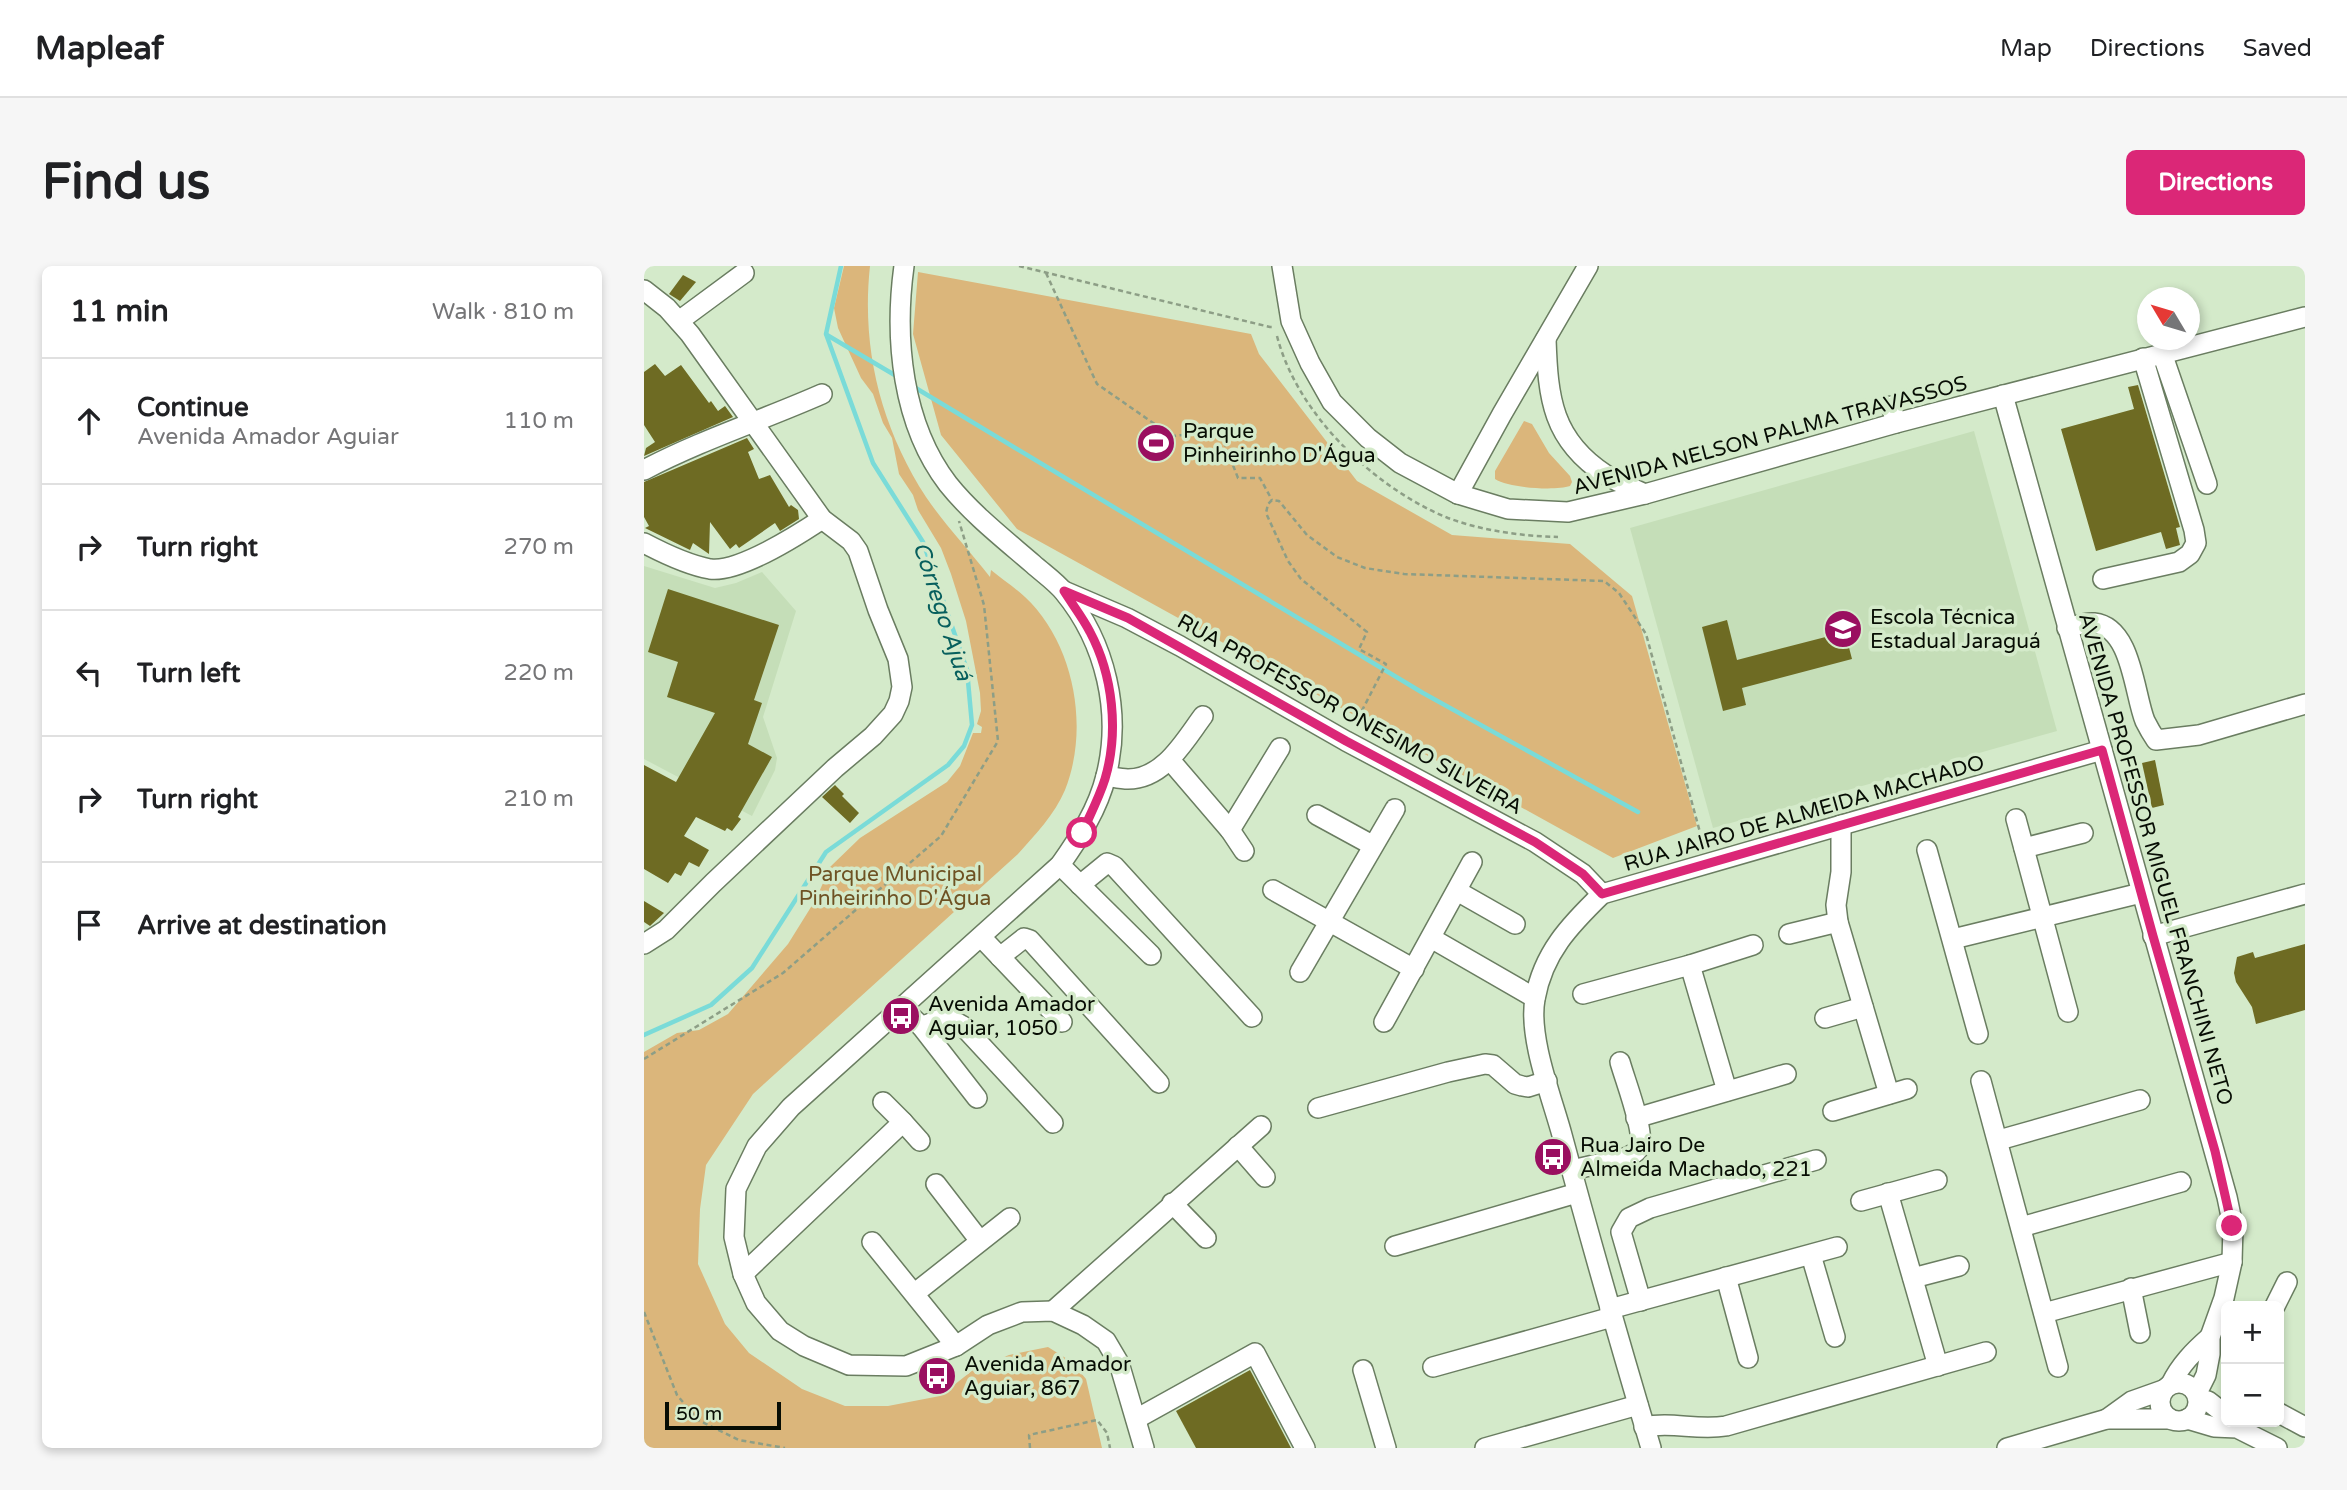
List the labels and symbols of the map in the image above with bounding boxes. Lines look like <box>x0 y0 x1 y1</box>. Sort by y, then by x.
north arrow <box>2137 287 2200 350</box>
street label: AVENIDA NELSON PALMA TRAVASSOS <box>1570 371 1970 500</box>
place label: Parque Pinheirinho D'Água <box>1183 419 1376 468</box>
sports icon: Parque Pinheirinho D'Água <box>1135 422 1177 464</box>
water label: Córrego Ajuá <box>906 538 978 685</box>
place label: Escola Técnica Estadual Jaraguá <box>1870 605 2041 654</box>
school or university icon: Escola Técnica Estadual Jaraguá <box>1822 608 1864 650</box>
street label: RUA PROFESSOR ONESIMO SILVEIRA <box>1173 609 1527 820</box>
street label: AVENIDA PROFESSOR MIGUEL FRANCHINI NETO <box>2073 610 2238 1108</box>
street label: RUA JAIRO DE ALMEIDA MACHADO <box>1621 750 1987 877</box>
route start <box>1066 817 1097 848</box>
park label: Parque Municipal Pinheirinho D'Água <box>799 862 991 911</box>
place label: Avenida Amador Aguiar, 1050 <box>928 992 1095 1041</box>
bus stop icon: Avenida Amador Aguiar, 1050 <box>880 995 922 1037</box>
place label: Rua Jairo De Almeida Machado, 221 <box>1580 1133 1812 1182</box>
bus stop icon: Rua Jairo De Almeida Machado, 221 <box>1532 1136 1574 1178</box>
route end <box>2216 1210 2247 1241</box>
place label: Avenida Amador Aguiar, 867 <box>964 1352 1131 1401</box>
bus stop icon: Avenida Amador Aguiar, 867 <box>916 1355 958 1397</box>
scale bar <box>665 1399 780 1431</box>

